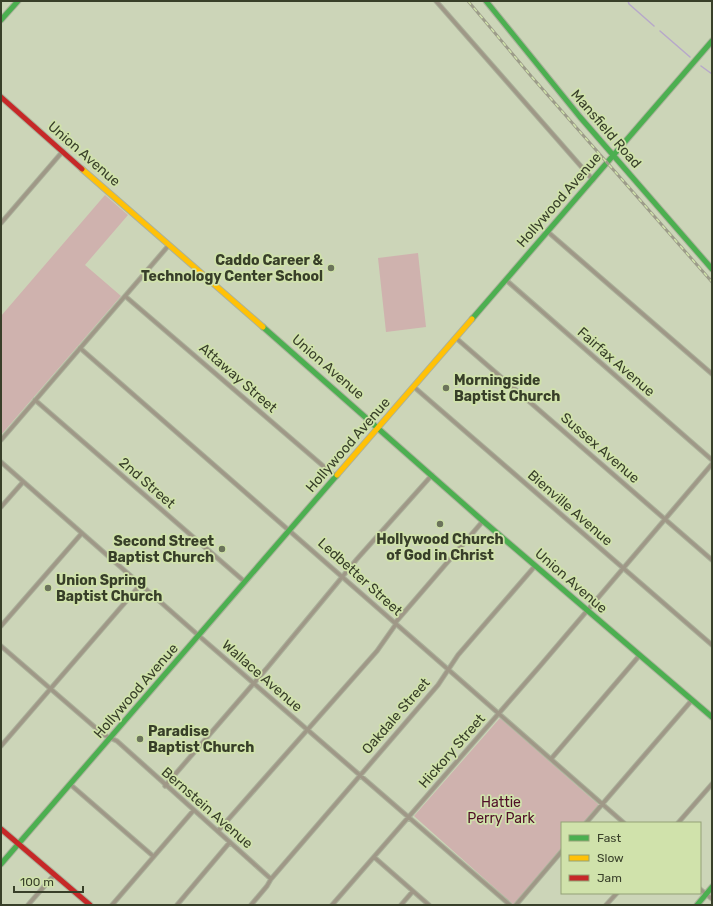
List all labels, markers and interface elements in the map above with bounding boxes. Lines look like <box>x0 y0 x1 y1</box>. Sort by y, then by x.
street label: Mansfield Road <box>567 86 645 172</box>
street label: Union Avenue <box>44 118 124 190</box>
street label: Hollywood Avenue <box>513 149 605 251</box>
place label: Caddo Career & Technology Center School <box>141 252 324 285</box>
marker: Caddo Career & Technology Center School <box>326 263 336 273</box>
street label: Fairfax Avenue <box>574 324 658 400</box>
street label: Union Avenue <box>288 331 368 403</box>
street label: Attaway Street <box>196 340 281 417</box>
place label: Morningside Baptist Church <box>454 372 560 405</box>
marker: Morningside Baptist Church <box>441 383 451 393</box>
street label: Hollywood Avenue <box>302 394 394 496</box>
street label: Sussex Avenue <box>557 409 643 487</box>
street label: 2nd Street <box>115 454 179 512</box>
street label: Bienville Avenue <box>524 467 616 550</box>
marker: Hollywood Church of God in Christ <box>435 519 445 529</box>
place label: Hollywood Church of God in Christ <box>376 531 504 564</box>
place label: Second Street Baptist Church <box>108 533 214 566</box>
street label: Ledbetter Street <box>314 535 406 620</box>
marker: Second Street Baptist Church <box>217 544 227 554</box>
street label: Union Avenue <box>531 545 611 617</box>
place label: Union Spring Baptist Church <box>56 572 162 605</box>
marker: Union Spring Baptist Church <box>43 583 53 593</box>
street label: Wallace Avenue <box>218 637 306 716</box>
street label: Hollywood Avenue <box>90 640 182 742</box>
street label: Oakdale Street <box>358 674 434 758</box>
street label: Hickory Street <box>415 710 489 792</box>
place label: Paradise Baptist Church <box>148 723 254 756</box>
marker: Paradise Baptist Church <box>135 734 145 744</box>
street label: Bernstein Avenue <box>158 764 256 852</box>
park label: Hattie Perry Park <box>467 794 535 827</box>
legend <box>561 822 701 894</box>
text: Fast <box>597 831 621 845</box>
text: Slow <box>597 851 624 865</box>
scale bar <box>14 868 83 894</box>
text: Jam <box>597 871 622 885</box>
text: 100 m <box>20 875 54 889</box>

